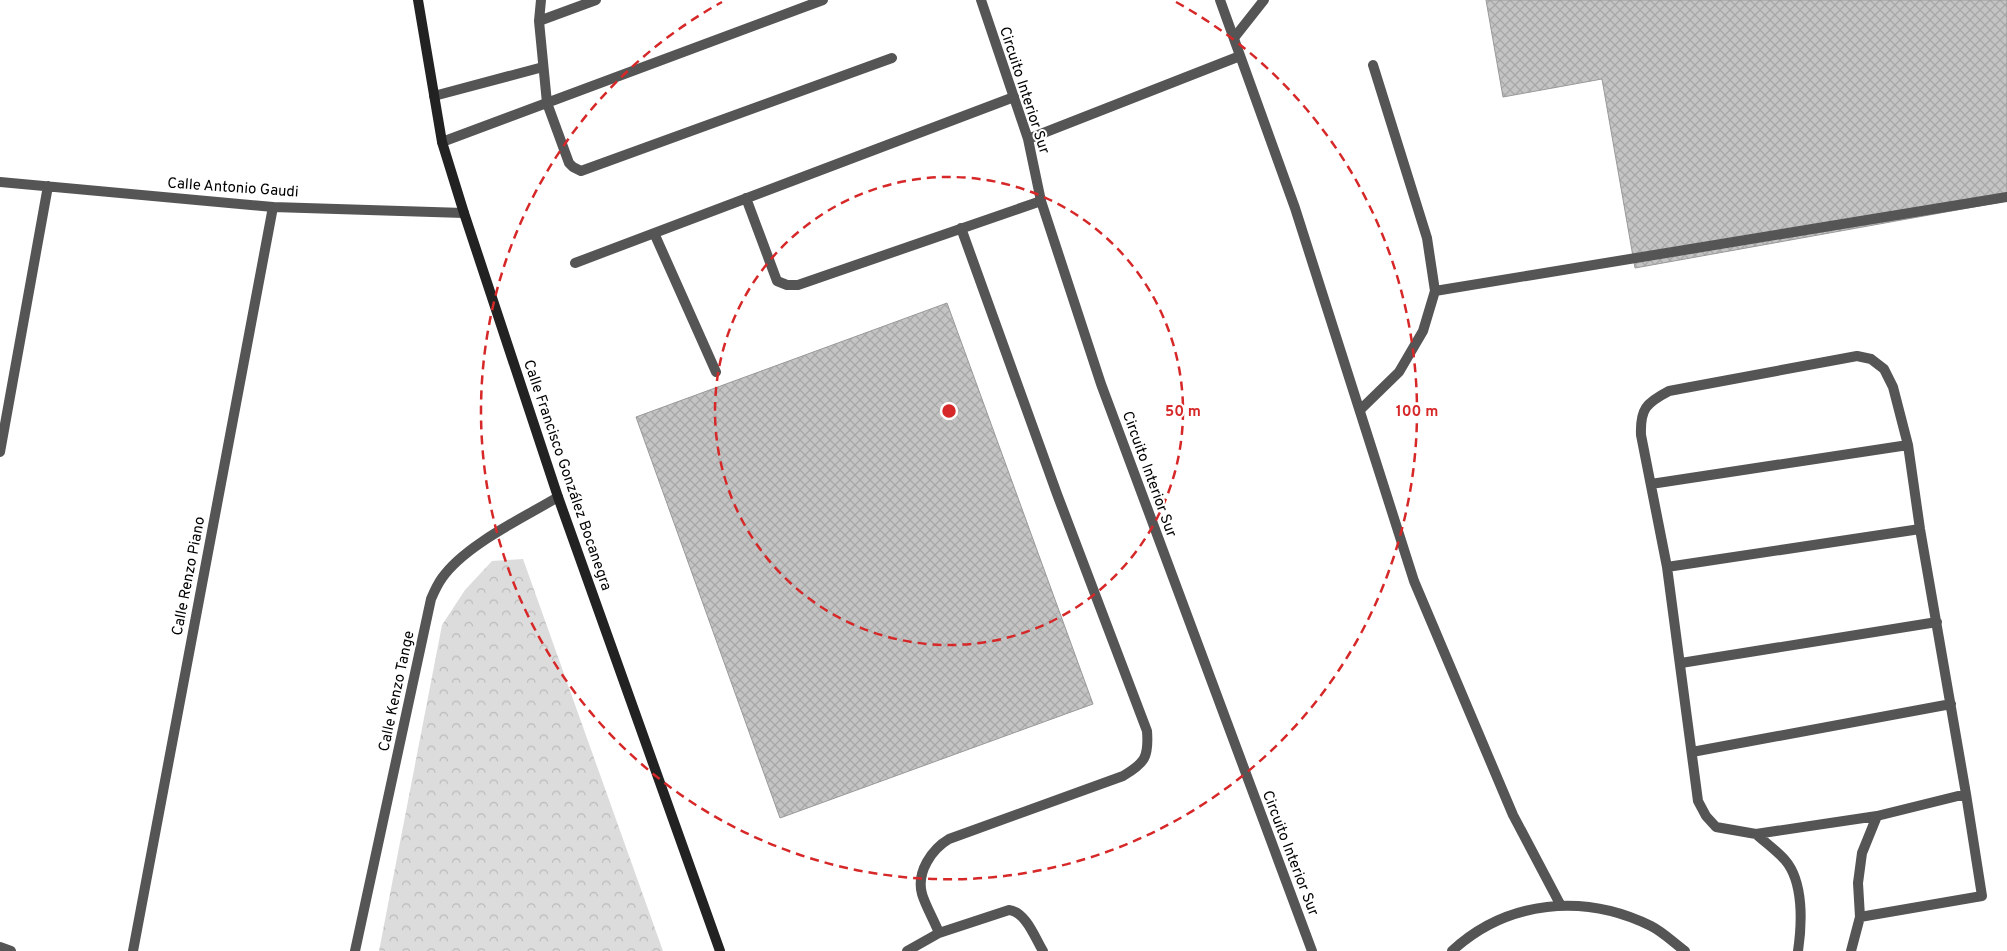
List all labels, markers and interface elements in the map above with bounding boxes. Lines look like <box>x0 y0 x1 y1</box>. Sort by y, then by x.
street label: Circuito Interior Sur <box>994 24 1053 157</box>
street label: Calle Antonio Gaudi <box>167 174 299 203</box>
street label: Calle Francisco González Bocanegra <box>518 358 615 593</box>
centre of rings <box>940 402 958 420</box>
text: 50 m <box>1165 403 1201 422</box>
text: 100 m <box>1396 403 1438 422</box>
street label: Circuito Interior Sur <box>1117 409 1180 540</box>
street label: Calle Renzo Piano <box>169 515 210 638</box>
street label: Calle Kenzo Tange <box>375 629 420 753</box>
street label: Circuito Interior Sur <box>1257 788 1322 919</box>

